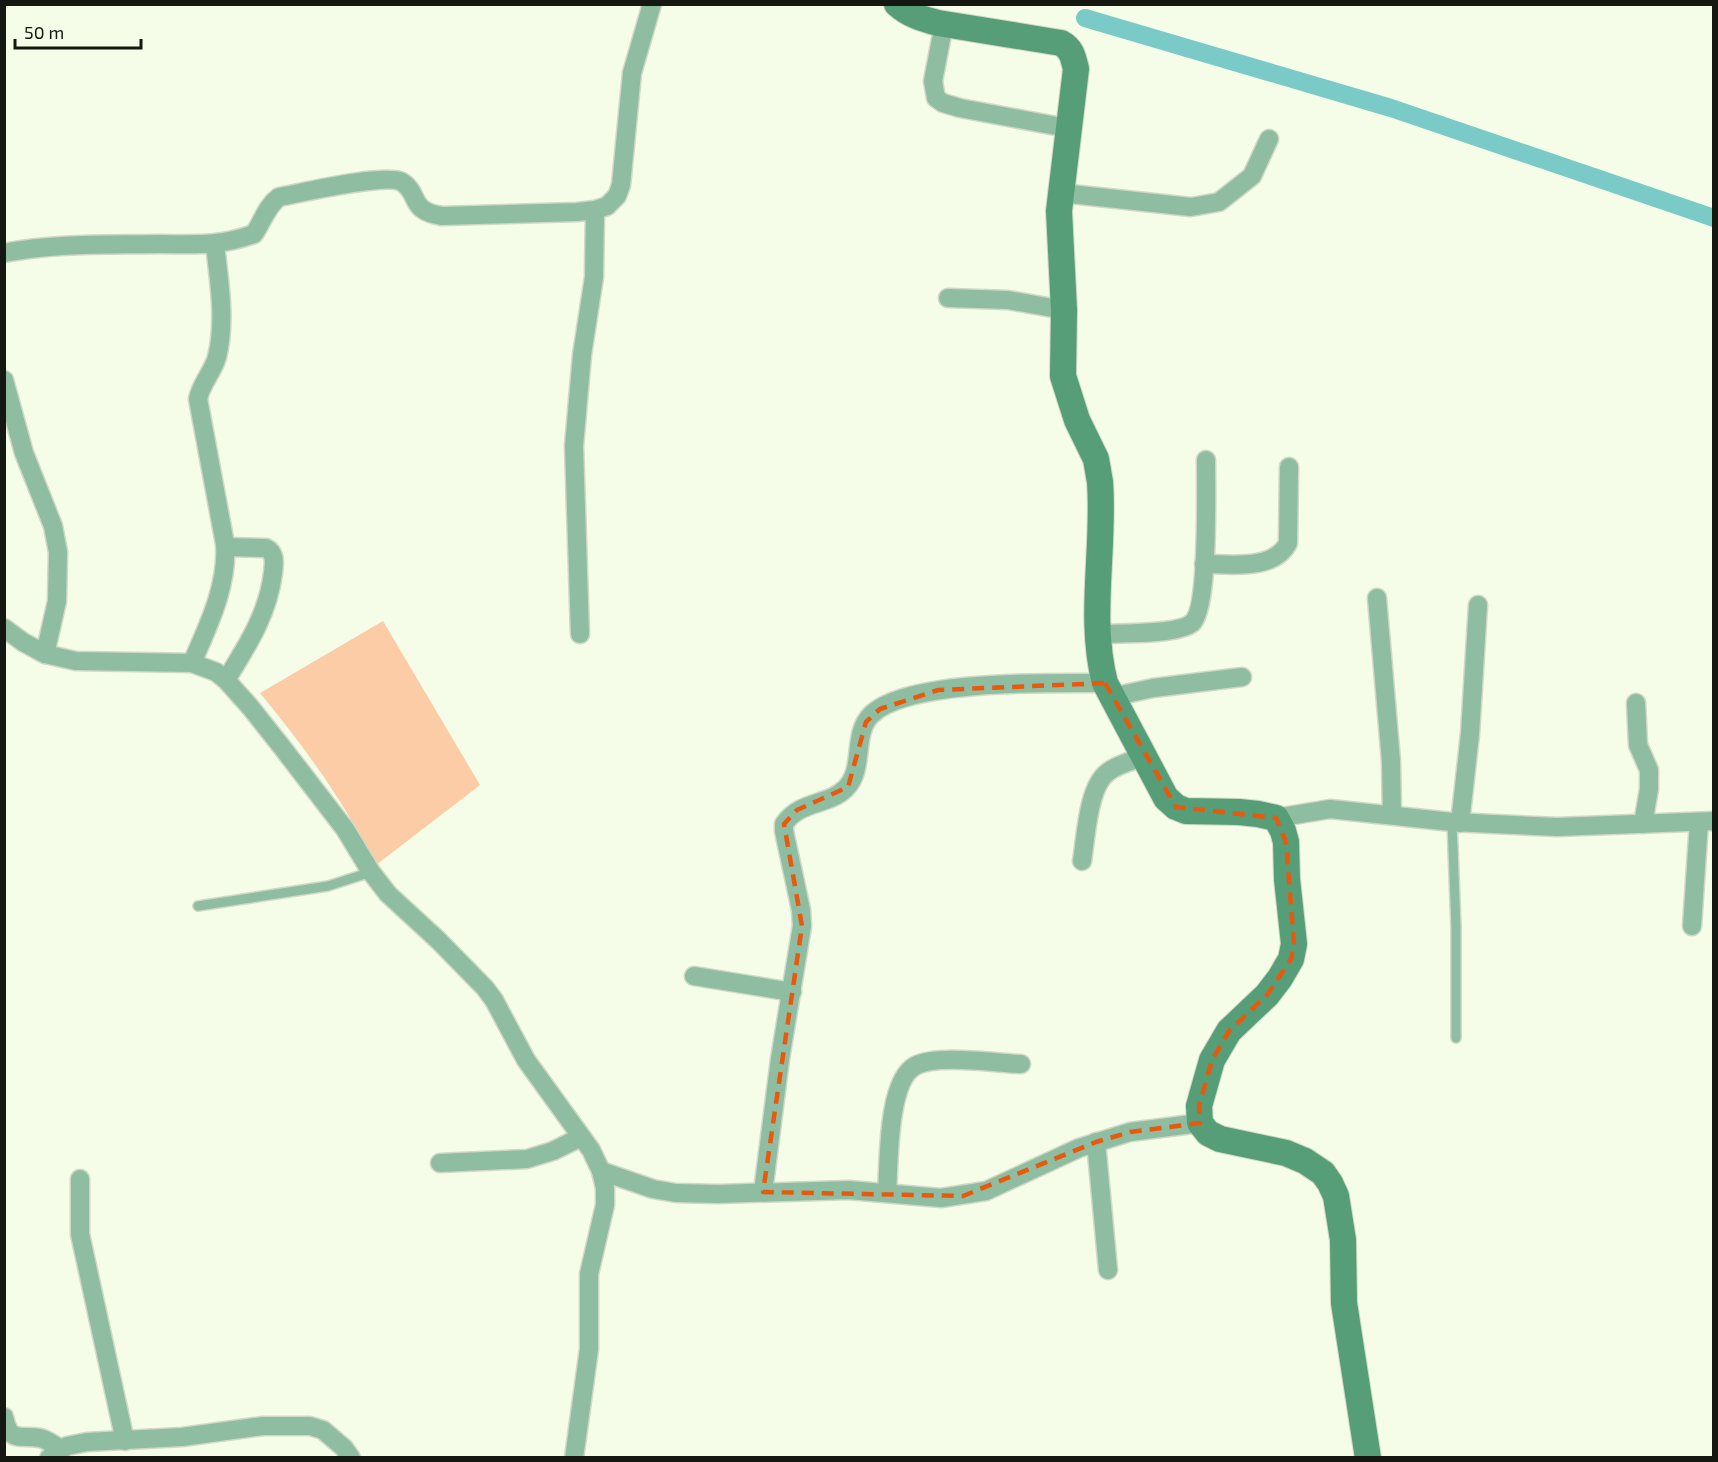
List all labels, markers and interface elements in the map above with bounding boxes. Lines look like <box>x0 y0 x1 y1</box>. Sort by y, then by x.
scale bar <box>15 12 141 50</box>
text: 50 m <box>24 21 64 43</box>

